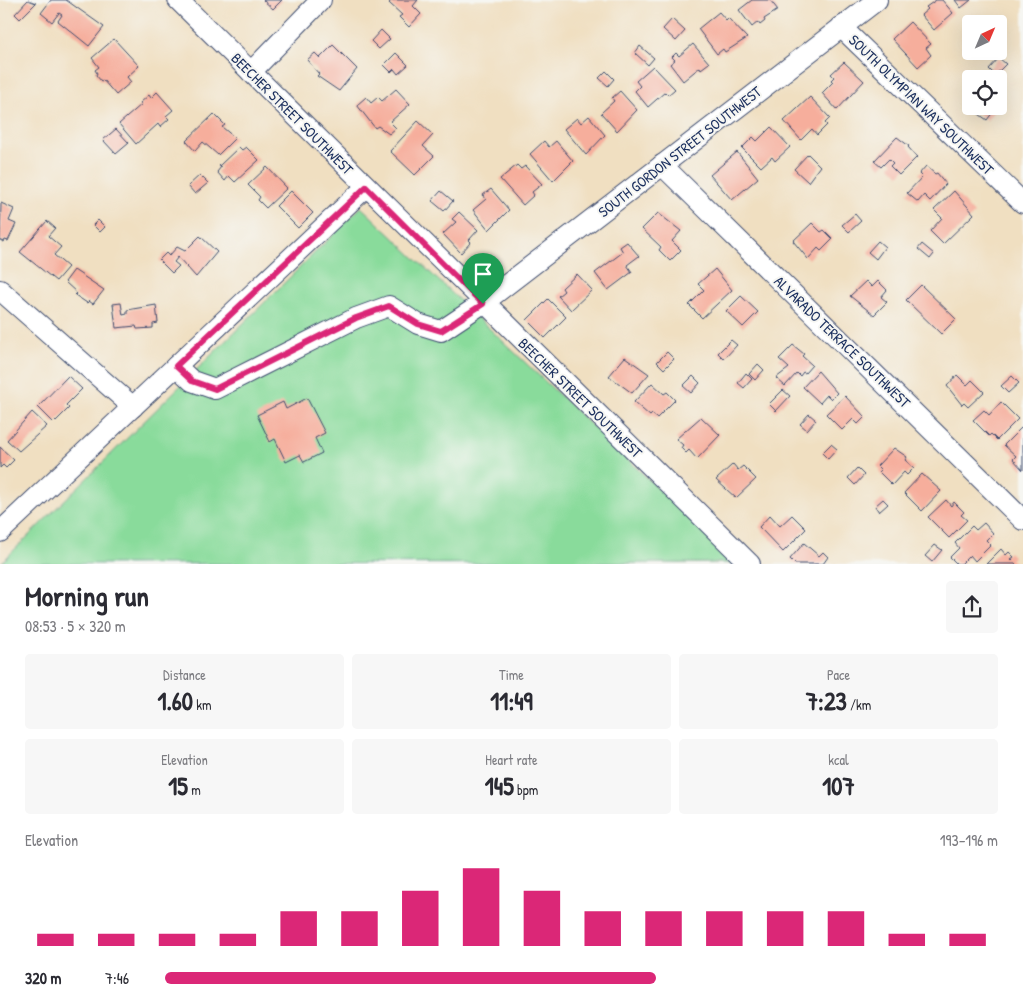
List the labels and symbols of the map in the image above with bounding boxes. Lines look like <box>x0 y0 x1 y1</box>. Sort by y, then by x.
north arrow <box>962 15 1008 60</box>
street label: SOUTH OLYMPIAN WAY SOUTHWEST <box>844 30 999 180</box>
street label: BEECHER STREET SOUTHWEST <box>227 48 359 180</box>
street label: SOUTH GORDON STREET SOUTHWEST <box>594 81 766 222</box>
pin <box>462 253 504 304</box>
street label: ALVARADO TERRACE SOUTHWEST <box>770 271 916 413</box>
street label: BEECHER STREET SOUTHWEST <box>514 333 648 463</box>

